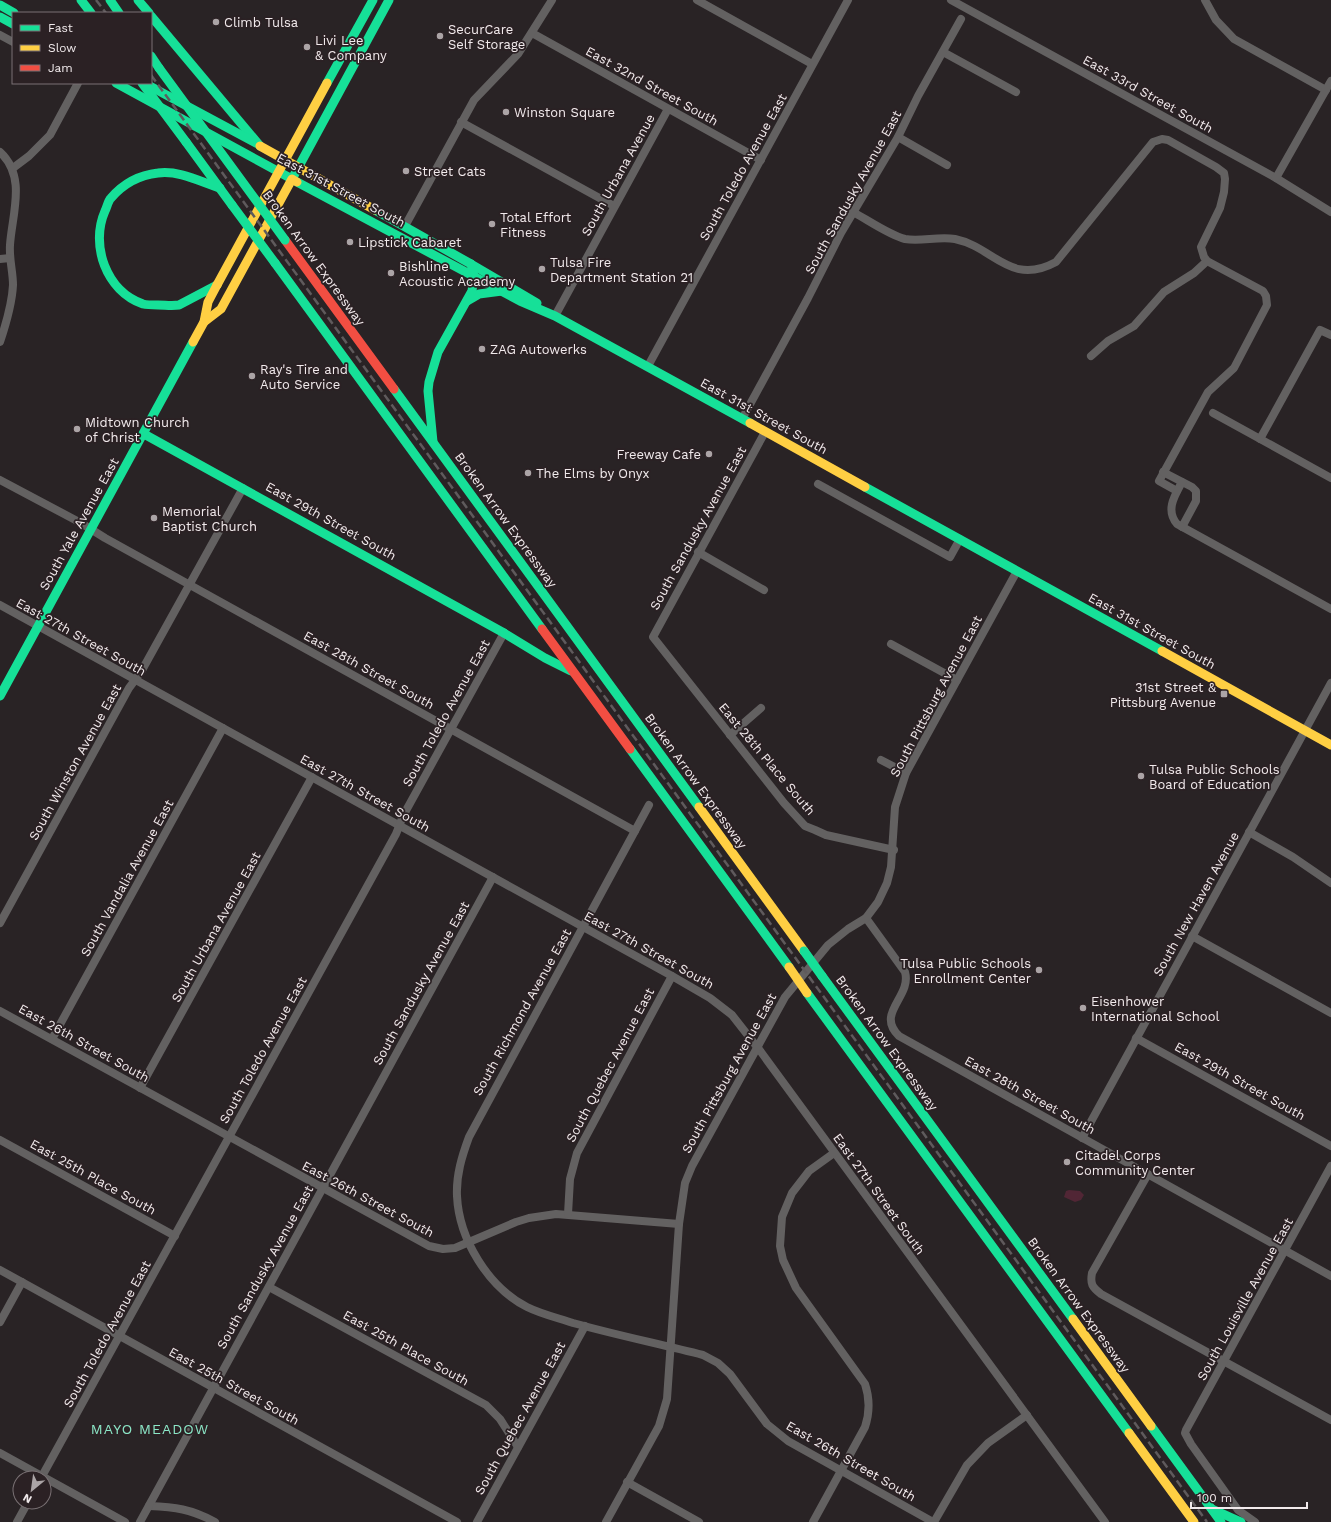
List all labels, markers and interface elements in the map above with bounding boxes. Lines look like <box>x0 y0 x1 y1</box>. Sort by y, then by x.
legend <box>12 12 152 84</box>
place label: Climb Tulsa <box>224 15 299 30</box>
marker: Climb Tulsa <box>211 17 221 27</box>
text: Fast <box>48 21 73 35</box>
place label: SecurCare Self Storage <box>448 22 525 52</box>
marker: SecurCare Self Storage <box>435 31 445 41</box>
place label: Livi Lee & Company <box>315 33 387 63</box>
text: Slow <box>48 41 76 55</box>
marker: Livi Lee & Company <box>302 42 312 52</box>
street label: East 32nd Street South <box>583 43 721 129</box>
street label: East 33rd Street South <box>1080 52 1216 136</box>
text: Jam <box>48 61 73 75</box>
street label: South Toledo Avenue East <box>696 90 790 243</box>
place label: Winston Square <box>514 105 615 120</box>
marker: Winston Square <box>501 107 511 117</box>
street label: South Sandusky Avenue East <box>802 107 905 276</box>
street label: South Urbana Avenue <box>578 111 658 239</box>
street label: East 31st Street South <box>274 150 408 230</box>
place label: Street Cats <box>414 164 486 179</box>
marker: Street Cats <box>401 166 411 176</box>
street label: Broken Arrow Expressway <box>260 188 368 329</box>
place label: Total Effort Fitness <box>500 210 572 240</box>
marker: Total Effort Fitness <box>487 219 497 229</box>
place label: Lipstick Cabaret <box>358 235 462 250</box>
marker: Lipstick Cabaret <box>345 237 355 247</box>
place label: Tulsa Fire Department Station 21 <box>550 255 693 285</box>
place label: Bishline Acoustic Academy <box>399 259 515 289</box>
marker: Tulsa Fire Department Station 21 <box>537 264 547 274</box>
marker: Bishline Acoustic Academy <box>386 268 396 278</box>
place label: ZAG Autowerks <box>490 342 587 357</box>
marker: ZAG Autowerks <box>477 344 487 354</box>
place label: Ray's Tire and Auto Service <box>260 362 348 392</box>
marker: Ray's Tire and Auto Service <box>247 371 257 381</box>
street label: East 31st Street South <box>698 375 830 457</box>
place label: Midtown Church of Christ <box>85 415 190 445</box>
marker: Midtown Church of Christ <box>72 424 82 434</box>
street label: South Sandusky Avenue East <box>647 443 750 612</box>
place label: Freeway Cafe <box>616 447 701 462</box>
marker: Freeway Cafe <box>704 449 714 459</box>
street label: Broken Arrow Expressway <box>452 450 560 591</box>
street label: South Yale Avenue East <box>36 455 122 593</box>
place label: The Elms by Onyx <box>536 466 650 481</box>
marker: The Elms by Onyx <box>523 468 533 478</box>
street label: East 29th Street South <box>263 479 399 563</box>
place label: Memorial Baptist Church <box>162 504 257 534</box>
marker: Memorial Baptist Church <box>149 513 159 523</box>
street label: East 31st Street South <box>1086 590 1218 672</box>
street label: East 27th Street South <box>13 595 149 679</box>
street label: South Pittsburg Avenue East <box>887 612 985 779</box>
street label: East 28th Street South <box>301 628 437 712</box>
street label: South Toledo Avenue East <box>399 636 493 789</box>
place label: 31st Street & Pittsburg Avenue <box>1110 680 1217 710</box>
street label: South Winston Avenue East <box>26 681 125 843</box>
marker: 31st Street & Pittsburg Avenue <box>1219 689 1229 699</box>
street label: East 28th Place South <box>716 700 818 818</box>
street label: Broken Arrow Expressway <box>642 711 750 852</box>
street label: East 27th Street South <box>297 751 433 835</box>
place label: Tulsa Public Schools Board of Education <box>1149 762 1280 792</box>
marker: Tulsa Public Schools Board of Education <box>1136 771 1146 781</box>
street label: South Vandalia Avenue East <box>78 796 177 959</box>
street label: South New Haven Avenue <box>1150 829 1242 979</box>
street label: South Urbana Avenue East <box>168 849 264 1005</box>
street label: South Sandusky Avenue East <box>370 898 473 1067</box>
street label: East 27th Street South <box>581 908 717 992</box>
street label: South Richmond Avenue East <box>470 926 574 1098</box>
place label: Tulsa Public Schools Enrollment Center <box>900 956 1031 986</box>
marker: Tulsa Public Schools Enrollment Center <box>1034 965 1044 975</box>
street label: South Toledo Avenue East <box>216 973 310 1126</box>
street label: Broken Arrow Expressway <box>833 973 941 1114</box>
street label: South Quebec Avenue East <box>563 985 657 1145</box>
street label: South Pittsburg Avenue East <box>679 990 780 1156</box>
place label: Eisenhower International School <box>1091 994 1219 1024</box>
street label: East 26th Street South <box>16 1001 152 1085</box>
marker: Eisenhower International School <box>1078 1003 1088 1013</box>
street label: East 29th Street South <box>1172 1039 1308 1123</box>
street label: East 28th Street South <box>962 1053 1098 1137</box>
street label: East 27th Street South <box>830 1130 928 1258</box>
street label: East 25th Place South <box>27 1136 159 1218</box>
place label: Citadel Corps Community Center <box>1075 1148 1195 1178</box>
marker: Citadel Corps Community Center <box>1062 1157 1072 1167</box>
street label: East 26th Street South <box>300 1158 436 1240</box>
street label: South Sandusky Avenue East <box>214 1182 317 1351</box>
street label: South Louisville Avenue East <box>1194 1215 1296 1383</box>
street label: Broken Arrow Expressway <box>1025 1235 1133 1376</box>
street label: South Toledo Avenue East <box>60 1257 154 1410</box>
street label: East 25th Place South <box>340 1307 472 1389</box>
street label: South Quebec Avenue East <box>472 1338 569 1497</box>
street label: East 25th Street South <box>166 1344 302 1428</box>
street label: East 26th Street South <box>784 1418 918 1504</box>
district label: MAYO MEADOW <box>91 1421 209 1437</box>
north arrow <box>12 1470 52 1510</box>
scale bar <box>1191 1484 1307 1510</box>
text: N <box>21 1491 34 1506</box>
text: 100 m <box>1197 1491 1232 1505</box>

